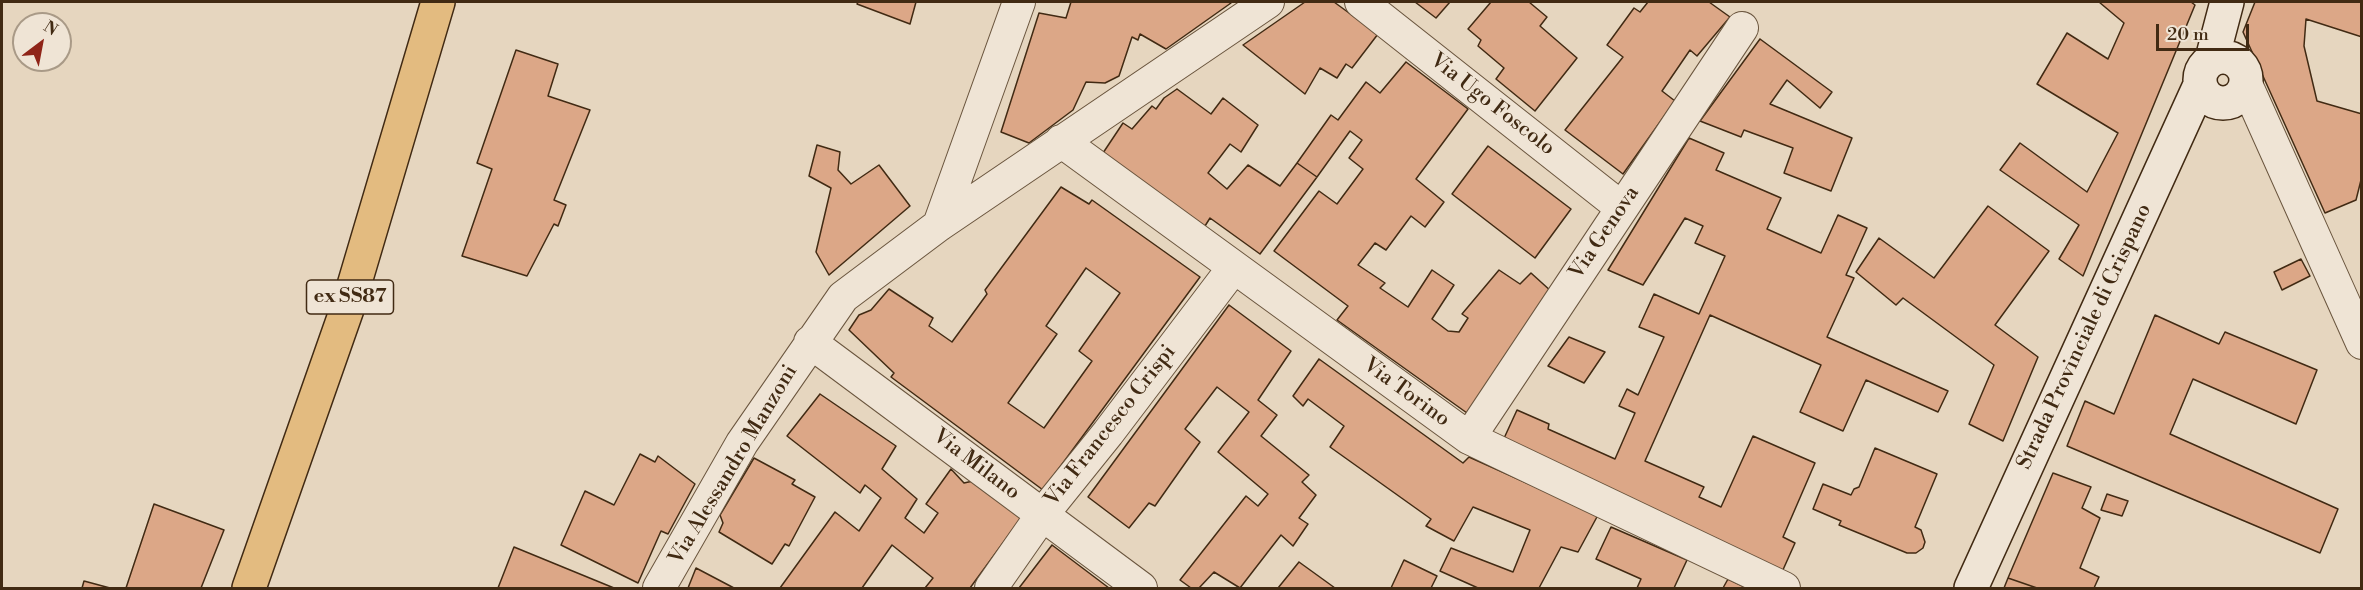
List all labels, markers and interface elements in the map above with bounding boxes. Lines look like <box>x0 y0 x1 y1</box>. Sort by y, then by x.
north arrow <box>12 12 72 72</box>
scale bar <box>2159 12 2252 50</box>
text: N <box>40 17 61 40</box>
text: 20 m <box>2167 23 2209 46</box>
street label: Via Ugo Foscolo <box>1425 48 1559 162</box>
street label: Via Genova <box>1565 182 1645 284</box>
street label: Strada Provinciale di Crispano <box>2012 200 2158 474</box>
road number: ex SS87 <box>306 280 394 314</box>
street label: Via Francesco Crispi <box>1040 340 1182 512</box>
street label: Via Torino <box>1358 353 1454 433</box>
street label: Via Alessandro Manzoni <box>664 361 804 569</box>
street label: Via Milano <box>928 424 1024 506</box>

